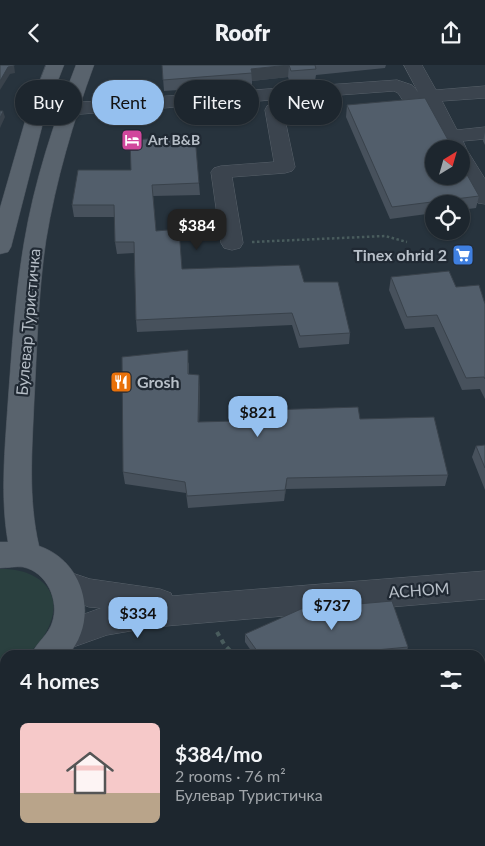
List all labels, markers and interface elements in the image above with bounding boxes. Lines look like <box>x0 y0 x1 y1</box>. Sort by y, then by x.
icon: back <box>20 19 48 47</box>
text: Roofr <box>215 19 270 46</box>
icon: share <box>437 19 465 47</box>
chip: Buy <box>15 80 82 125</box>
chip: Rent <box>92 80 164 125</box>
chip: Filters <box>174 80 259 125</box>
chip: New <box>269 80 342 125</box>
hotel icon: Art B&B <box>120 128 144 152</box>
place label: Art B&B <box>147 131 200 148</box>
north arrow <box>425 140 470 185</box>
map controls <box>425 140 470 240</box>
button: locate <box>425 195 470 240</box>
pin: $384 <box>167 209 227 251</box>
text: $384 <box>178 215 216 234</box>
supermarket icon: Tinex ohrid 2 <box>451 243 475 267</box>
place label: Tinex ohrid 2 <box>353 245 447 264</box>
street label: Булевар Туристичка <box>12 248 43 396</box>
restaurant icon: Grosh <box>109 370 133 394</box>
place label: Grosh <box>137 372 179 391</box>
pin: $821 <box>228 395 288 438</box>
text: $821 <box>239 402 277 421</box>
street label: АСНОМ <box>388 578 450 601</box>
pin: $737 <box>302 589 362 631</box>
text: $737 <box>313 595 351 614</box>
pin: $334 <box>108 597 168 639</box>
text: $334 <box>119 603 157 622</box>
icon: filters <box>437 666 465 694</box>
text: 4 homes <box>20 668 99 693</box>
text: $384/mo <box>175 741 263 766</box>
icon: home <box>60 743 120 803</box>
text: 2 rooms · 76 m² <box>175 766 286 785</box>
text: Булевар Туристичка <box>175 785 323 804</box>

